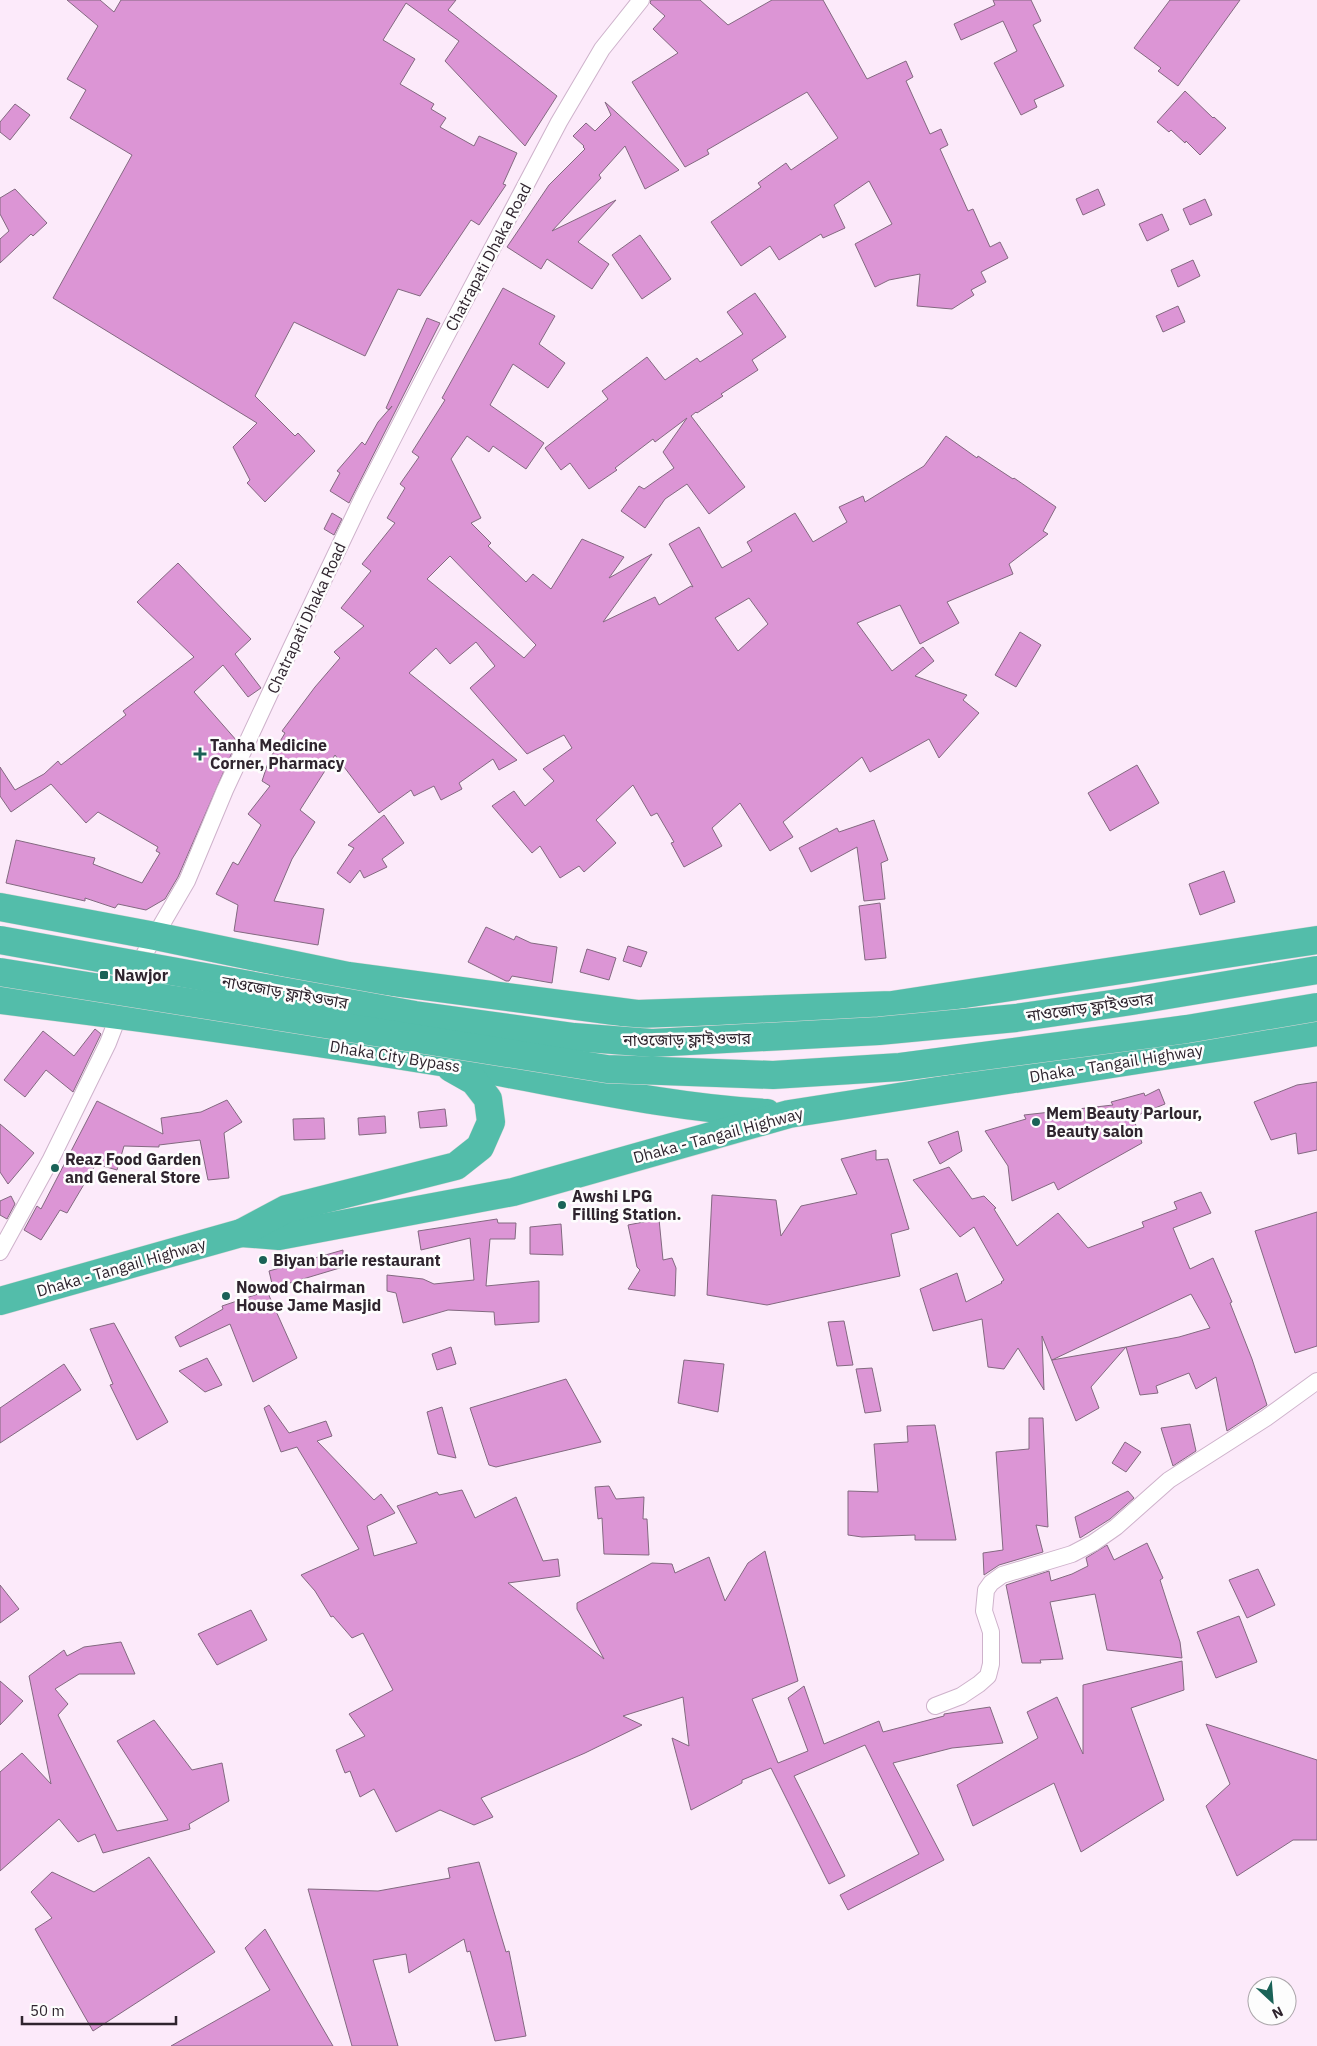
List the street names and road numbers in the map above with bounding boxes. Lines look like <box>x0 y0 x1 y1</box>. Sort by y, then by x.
street label: Chatrapati Dhaka Road <box>441 180 535 334</box>
street label: Chatrapati Dhaka Road <box>262 539 350 697</box>
street label: নাওজোড় ফ্লাইওভার <box>219 971 350 1013</box>
street label: নাওজোড় ফ্লাইওভার <box>1024 988 1155 1026</box>
street label: নাওজোড় ফ্লাইওভার <box>622 1028 752 1050</box>
street label: Dhaka City Bypass <box>328 1036 462 1076</box>
street label: Dhaka - Tangail Highway <box>1028 1039 1204 1087</box>
street label: Dhaka - Tangail Highway <box>631 1103 805 1167</box>
street label: Dhaka - Tangail Highway <box>34 1233 208 1301</box>

